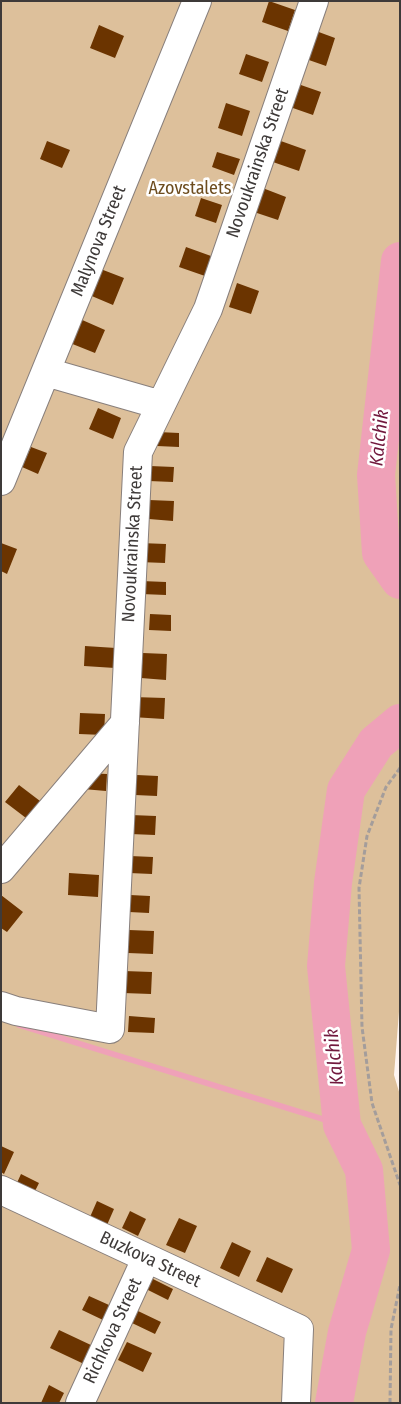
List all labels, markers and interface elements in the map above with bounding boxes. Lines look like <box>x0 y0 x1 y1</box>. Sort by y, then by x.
street label: Novoukrainska Street <box>222 85 294 241</box>
park label: Azovstalets <box>149 178 231 200</box>
street label: Malynova Street <box>67 182 131 300</box>
water label: Kalchik <box>366 409 394 467</box>
street label: Novoukrainska Street <box>118 465 148 623</box>
water label: Kalchik <box>321 1028 349 1086</box>
street label: Buzkova Street <box>96 1227 204 1293</box>
street label: Richkova Street <box>79 1275 147 1387</box>

